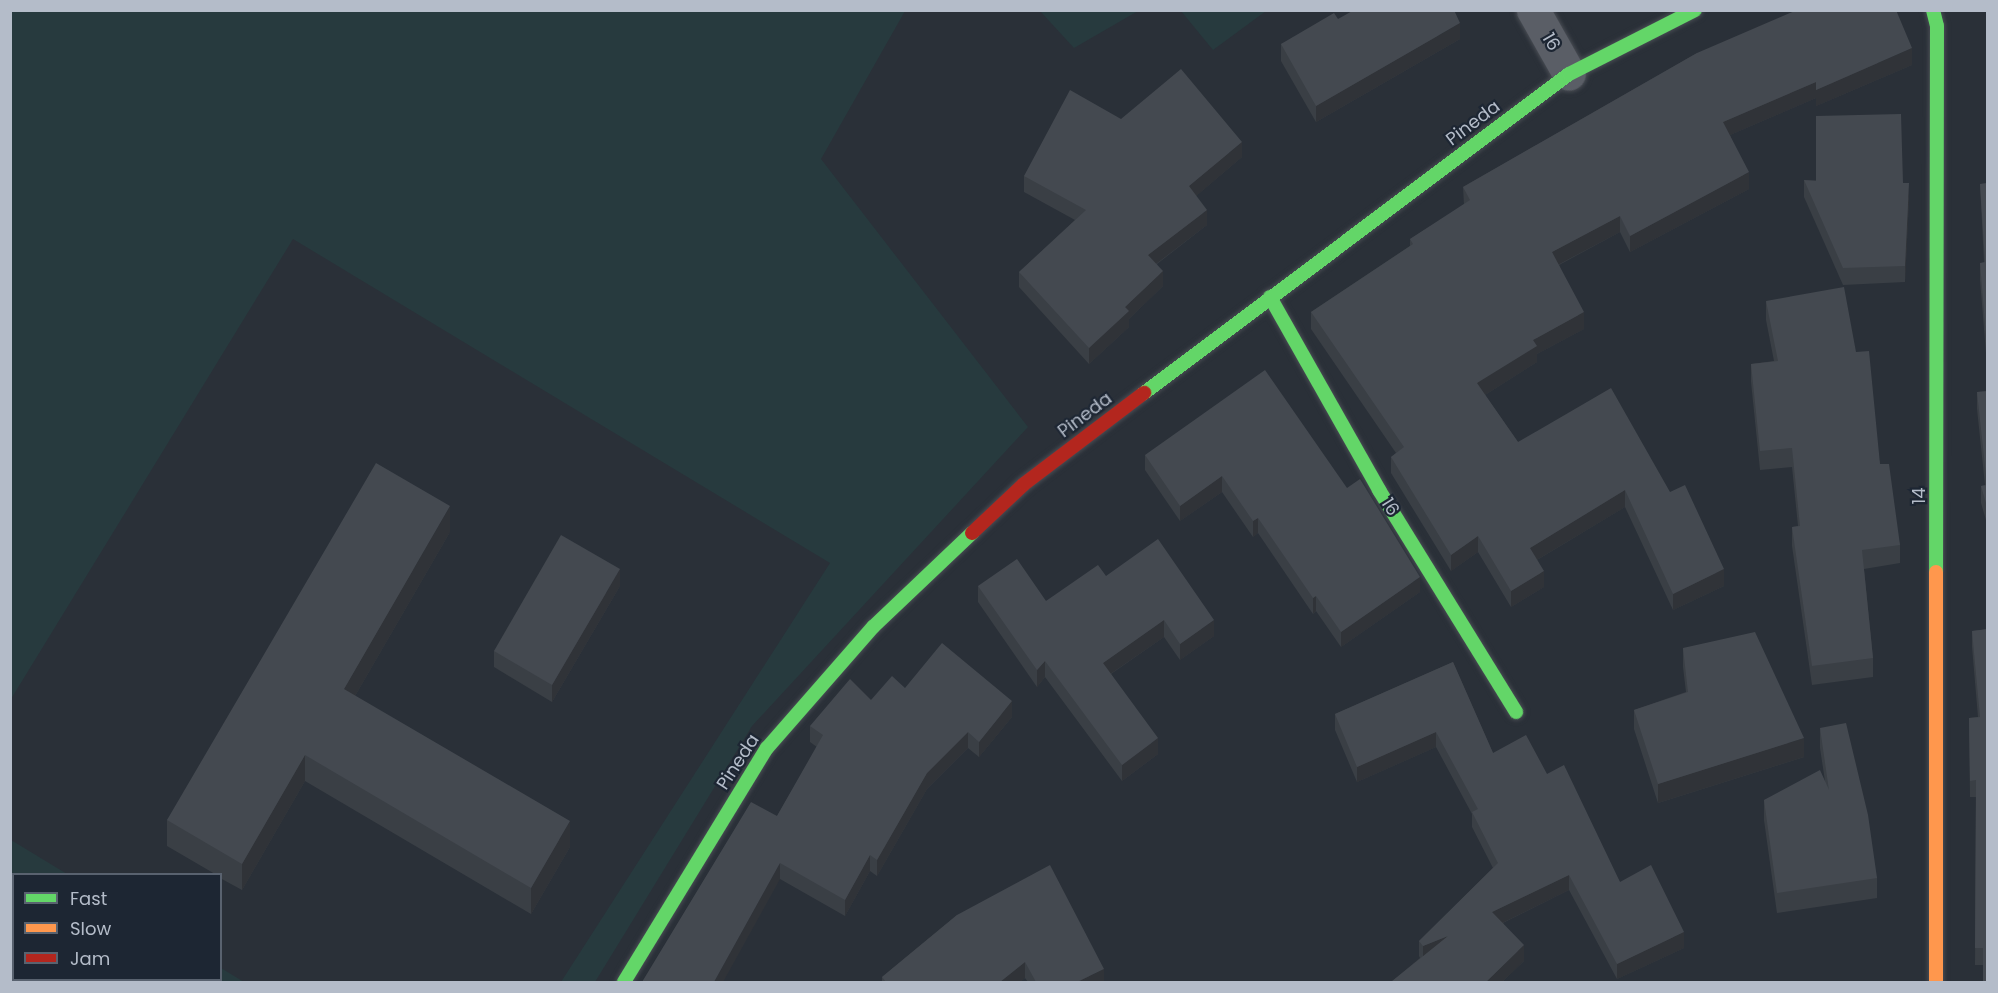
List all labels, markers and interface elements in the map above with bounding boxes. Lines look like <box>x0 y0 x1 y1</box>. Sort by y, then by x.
street label: 16 <box>1537 29 1565 55</box>
street label: Pineda <box>1442 96 1504 150</box>
street label: Pineda <box>1054 388 1116 442</box>
street label: 14 <box>1908 487 1930 505</box>
street label: 16 <box>1376 494 1404 520</box>
street label: Pineda <box>712 730 764 794</box>
legend <box>12 873 222 981</box>
text: Fast <box>70 886 107 911</box>
text: Slow <box>70 916 111 941</box>
text: Jam <box>70 946 110 971</box>

